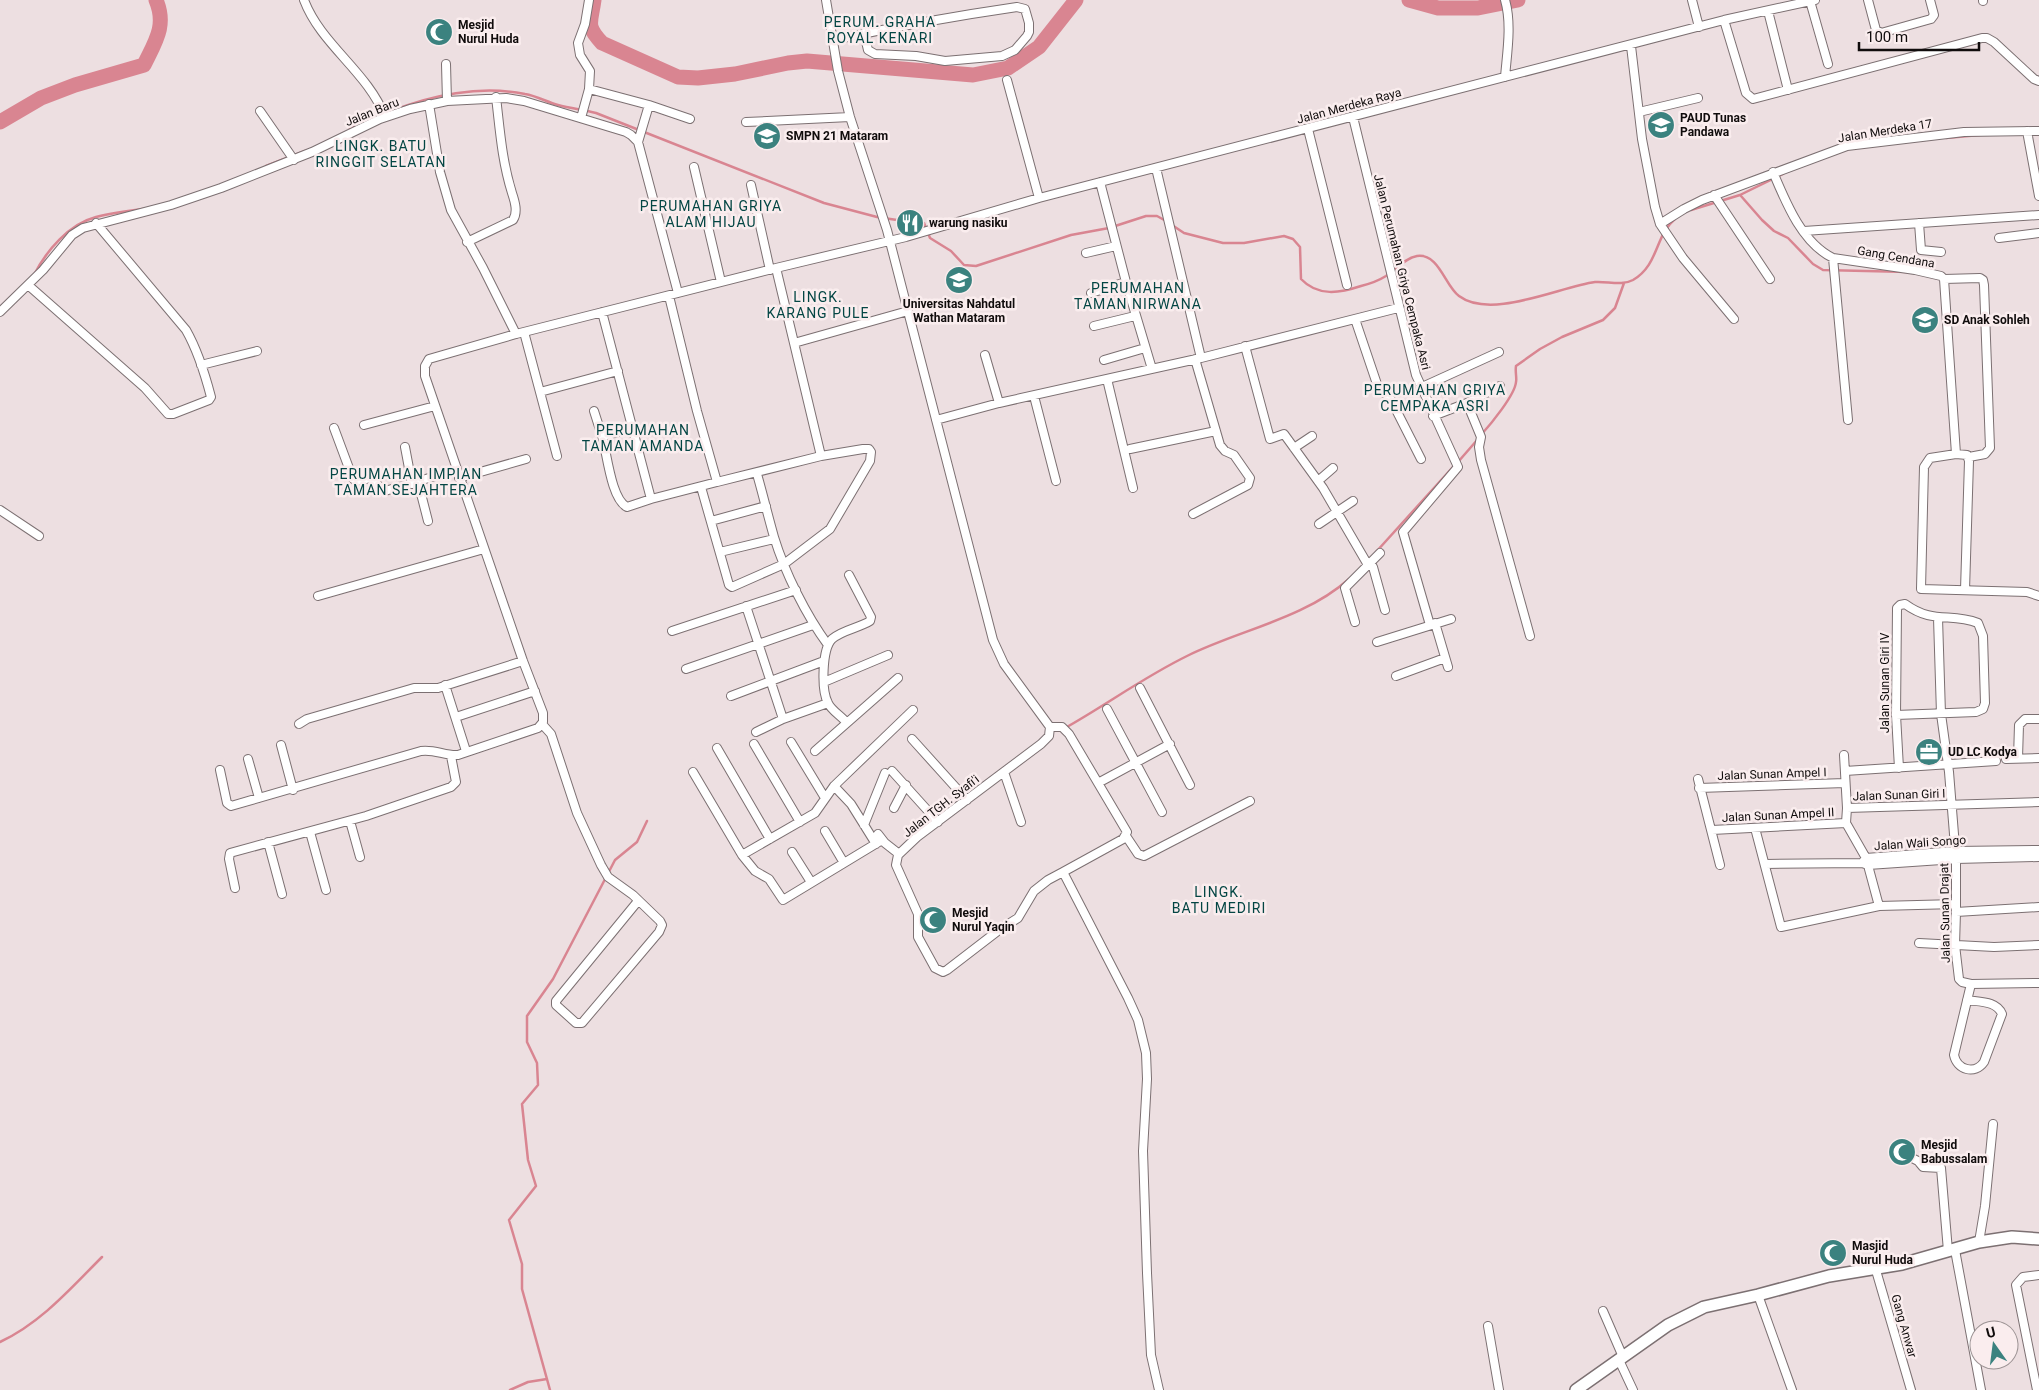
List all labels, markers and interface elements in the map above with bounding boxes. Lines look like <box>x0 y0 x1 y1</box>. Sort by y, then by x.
district label: PERUM. GRAHA ROYAL KENARI <box>824 14 936 46</box>
mosque icon: Mesjid Nurul Huda <box>424 17 454 47</box>
place label: Mesjid Nurul Huda <box>458 18 519 46</box>
scale bar <box>1859 20 1979 52</box>
text: 100 m <box>1866 28 1908 46</box>
street label: Jalan Merdeka Raya <box>1295 85 1403 127</box>
street label: Jalan Baru <box>343 95 401 129</box>
school or university icon: PAUD Tunas Pandawa <box>1646 110 1676 140</box>
place label: PAUD Tunas Pandawa <box>1680 111 1746 139</box>
street label: Jalan Merdeka 17 <box>1837 117 1933 145</box>
school or university icon: SMPN 21 Mataram <box>752 121 782 151</box>
place label: SMPN 21 Mataram <box>786 129 888 143</box>
district label: LINGK. BATU RINGGIT SELATAN <box>316 138 446 170</box>
street label: Jalan Perumahan Griya Cempaka Asri <box>1371 173 1433 371</box>
district label: PERUMAHAN GRIYA ALAM HIJAU <box>640 198 782 230</box>
restaurant icon: warung nasiku <box>895 208 925 238</box>
place label: warung nasiku <box>929 216 1008 230</box>
street label: Gang Cendana <box>1856 243 1936 271</box>
school or university icon: Universitas Nahdatul Wathan Mataram <box>944 265 974 295</box>
district label: PERUMAHAN TAMAN NIRWANA <box>1074 280 1202 312</box>
district label: LINGK. KARANG PULE <box>766 289 870 321</box>
place label: Universitas Nahdatul Wathan Mataram <box>903 297 1015 325</box>
school or university icon: SD Anak Sohleh <box>1910 305 1940 335</box>
place label: SD Anak Sohleh <box>1944 313 2030 327</box>
district label: PERUMAHAN GRIYA CEMPAKA ASRI <box>1364 382 1506 414</box>
district label: PERUMAHAN TAMAN AMANDA <box>582 422 704 454</box>
district label: PERUMAHAN IMPIAN TAMAN SEJAHTERA <box>330 466 482 498</box>
street label: Jalan Sunan Giri IV <box>1878 632 1892 733</box>
office icon: UD LC Kodya <box>1914 737 1944 767</box>
place label: UD LC Kodya <box>1948 745 2018 759</box>
street label: Jalan Sunan Ampel I <box>1717 765 1827 783</box>
street label: Jalan TGH. Syafi'i <box>900 772 982 840</box>
street label: Jalan Sunan Giri I <box>1852 786 1946 804</box>
street label: Jalan Sunan Ampel II <box>1721 805 1835 825</box>
street label: Jalan Wali Songo <box>1874 833 1967 853</box>
street label: Jalan Sunan Drajat <box>1937 863 1953 963</box>
district label: LINGK. BATU MEDIRI <box>1172 884 1266 916</box>
mosque icon: Mesjid Nurul Yaqin <box>918 905 948 935</box>
place label: Mesjid Nurul Yaqin <box>952 906 1015 934</box>
mosque icon: Mesjid Babussalam <box>1887 1137 1917 1167</box>
place label: Mesjid Babussalam <box>1921 1138 1987 1166</box>
mosque icon: Masjid Nurul Huda <box>1818 1238 1848 1268</box>
place label: Masjid Nurul Huda <box>1852 1239 1913 1267</box>
street label: Gang Anwar <box>1888 1293 1920 1359</box>
north arrow <box>1969 1320 2019 1370</box>
text: U <box>1984 1324 1997 1341</box>

